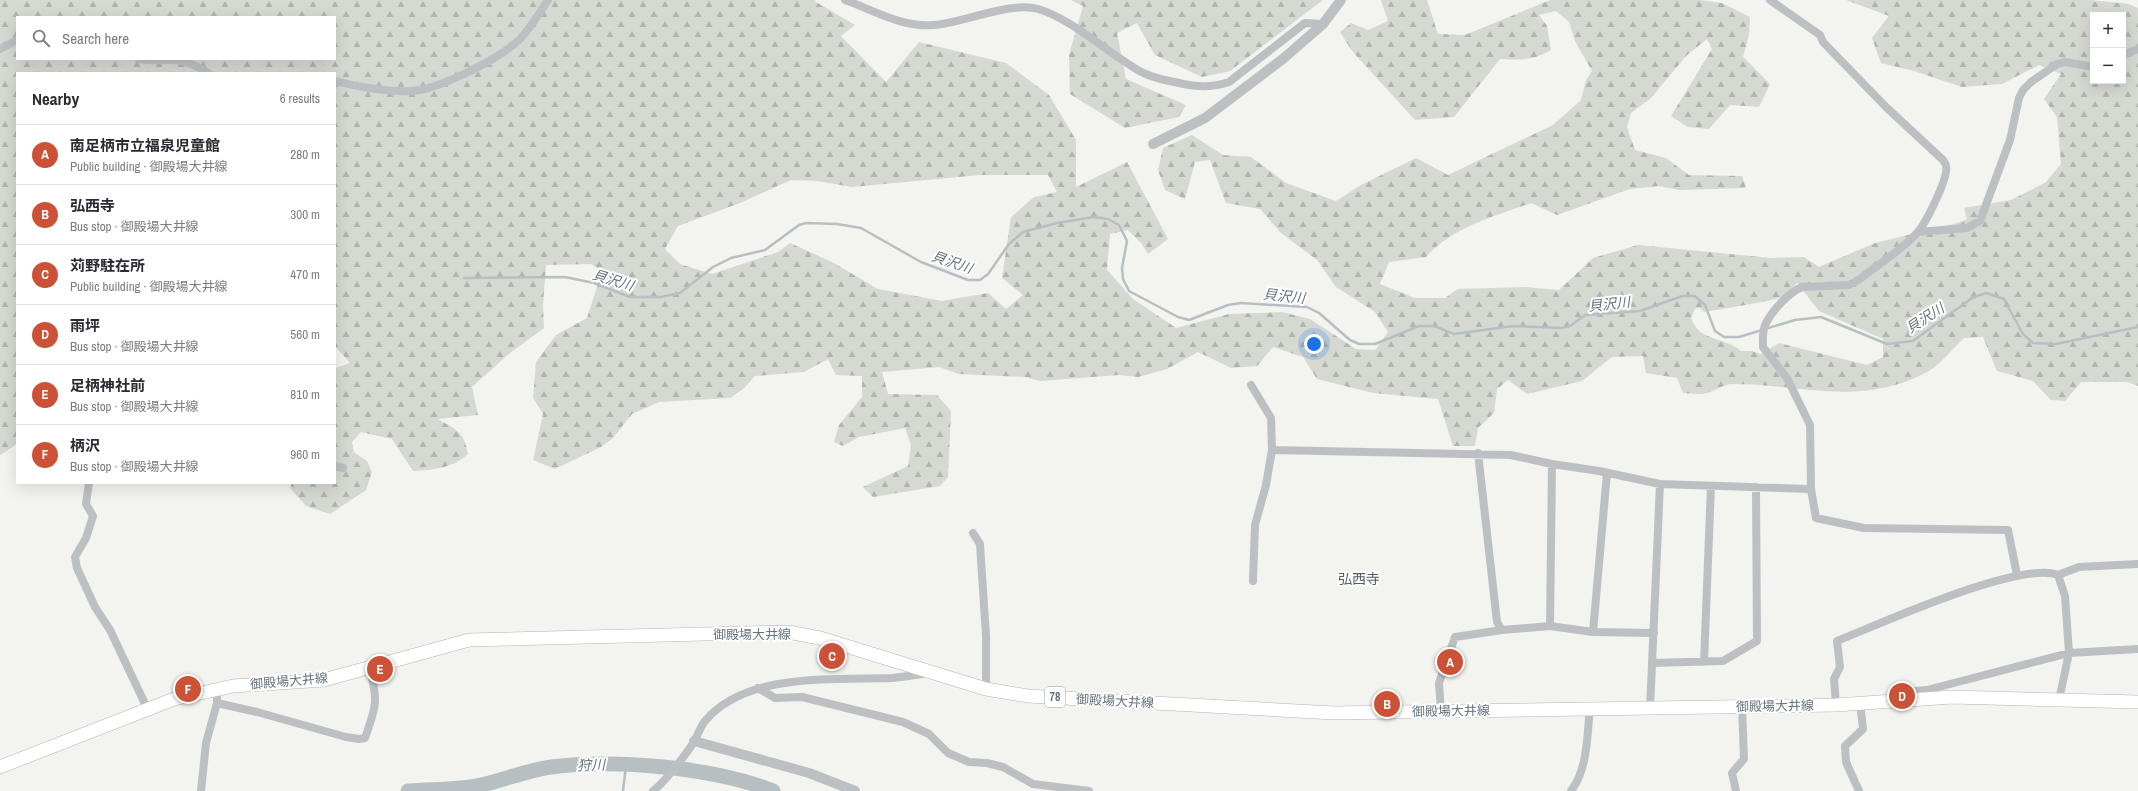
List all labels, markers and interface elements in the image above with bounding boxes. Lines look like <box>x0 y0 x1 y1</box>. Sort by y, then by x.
map controls <box>2090 12 2126 84</box>
button: + <box>2090 12 2126 48</box>
search box <box>16 16 336 60</box>
icon: search <box>30 27 52 49</box>
text: Search here <box>62 28 129 49</box>
button: − <box>2090 48 2126 84</box>
text: Nearby <box>32 87 79 110</box>
text: 6 results <box>280 90 320 107</box>
text: 南足柄市立福泉児童館 <box>70 135 220 156</box>
text: A <box>41 146 49 163</box>
text: 280 m <box>290 146 320 163</box>
text: Public building · 御殿場大井線 <box>70 158 227 175</box>
text: 弘西寺 <box>70 195 115 216</box>
text: B <box>41 206 49 223</box>
text: 300 m <box>290 206 320 223</box>
text: Bus stop · 御殿場大井線 <box>70 218 198 235</box>
water label: 貝沢川 <box>929 247 977 278</box>
text: 苅野駐在所 <box>70 255 145 276</box>
water label: 貝沢川 <box>590 265 638 295</box>
text: C <box>41 266 49 283</box>
text: 470 m <box>290 266 320 283</box>
text: Public building · 御殿場大井線 <box>70 278 227 295</box>
water label: 貝沢川 <box>1262 285 1308 307</box>
water label: 貝沢川 <box>1587 293 1633 315</box>
water label: 貝沢川 <box>1902 298 1949 337</box>
text: 雨坪 <box>70 315 100 336</box>
text: D <box>41 326 49 343</box>
text: 560 m <box>290 326 320 343</box>
your location <box>1304 334 1324 354</box>
text: Bus stop · 御殿場大井線 <box>70 338 198 355</box>
text: 足柄神社前 <box>70 375 145 396</box>
text: E <box>41 386 49 403</box>
text: 810 m <box>290 386 320 403</box>
text: Bus stop · 御殿場大井線 <box>70 398 198 415</box>
text: 柄沢 <box>70 435 100 456</box>
text: F <box>42 446 48 463</box>
text: 960 m <box>290 446 320 463</box>
text: Bus stop · 御殿場大井線 <box>70 458 198 475</box>
district label: 弘西寺 <box>1338 570 1380 588</box>
street label: 御殿場大井線 <box>713 626 791 643</box>
pin: C <box>819 641 845 671</box>
pin: A <box>1437 647 1463 677</box>
pin: E <box>367 654 393 684</box>
street label: 御殿場大井線 <box>249 669 329 693</box>
pin: F <box>175 674 201 704</box>
pin: D <box>1889 681 1915 711</box>
road number: 78 <box>1045 687 1065 707</box>
pin: B <box>1374 689 1400 719</box>
street label: 御殿場大井線 <box>1076 690 1154 712</box>
street label: 御殿場大井線 <box>1736 697 1814 715</box>
street label: 御殿場大井線 <box>1412 702 1490 720</box>
water label: 狩川 <box>577 755 607 774</box>

